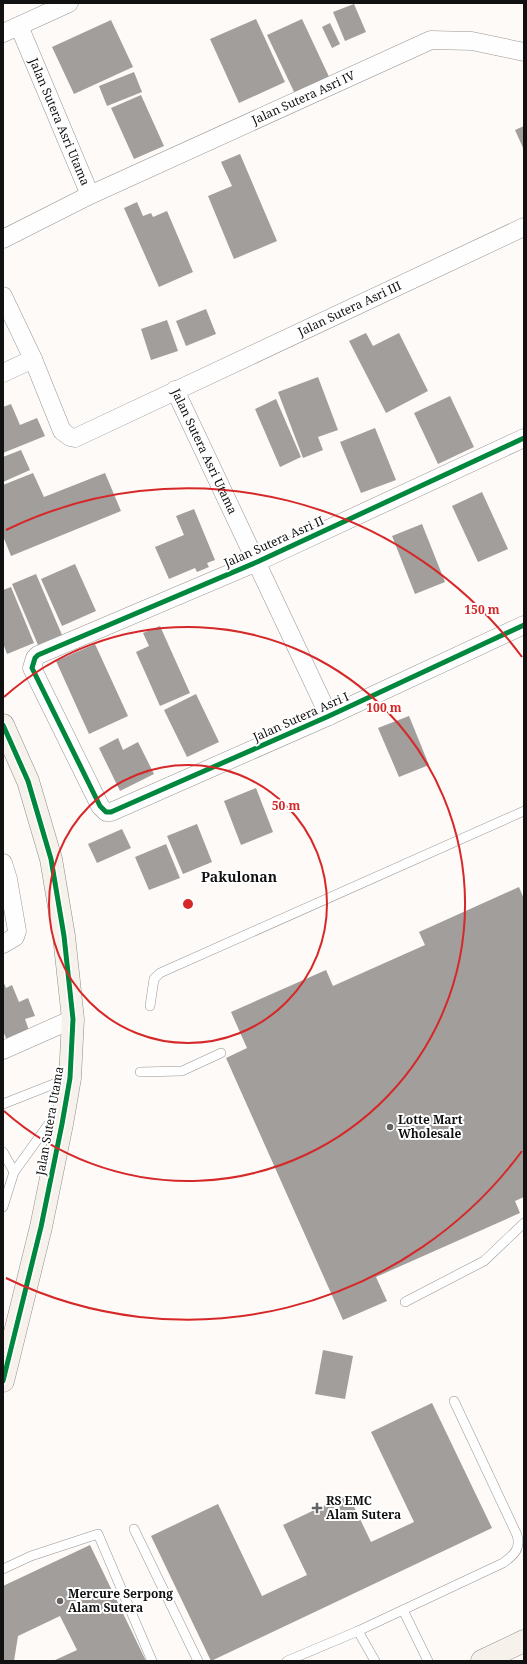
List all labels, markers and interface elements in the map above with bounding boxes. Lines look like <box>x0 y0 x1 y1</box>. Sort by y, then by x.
street label: Jalan Sutera Asri Utama <box>25 54 94 188</box>
street label: Jalan Sutera Asri IV <box>248 66 358 129</box>
street label: Jalan Sutera Asri III <box>294 277 404 340</box>
street label: Jalan Sutera Asri Utama <box>167 385 241 517</box>
street label: Jalan Sutera Asri II <box>220 512 326 572</box>
text: 150 m <box>464 601 500 618</box>
street label: Jalan Sutera Asri I <box>249 688 351 746</box>
text: 100 m <box>366 699 402 716</box>
text: 50 m <box>272 797 300 814</box>
district label: Pakulonan <box>201 867 277 886</box>
centre of rings <box>181 897 195 911</box>
street label: Jalan Sutera Utama <box>31 1065 67 1178</box>
place label: Lotte Mart Wholesale <box>398 1111 463 1142</box>
marker: Lotte Mart Wholesale <box>385 1122 395 1132</box>
place label: RS EMC Alam Sutera <box>326 1492 401 1523</box>
marker: RS EMC Alam Sutera <box>311 1502 323 1514</box>
place label: Mercure Serpong Alam Sutera <box>68 1585 173 1616</box>
marker: Mercure Serpong Alam Sutera <box>55 1596 65 1606</box>

